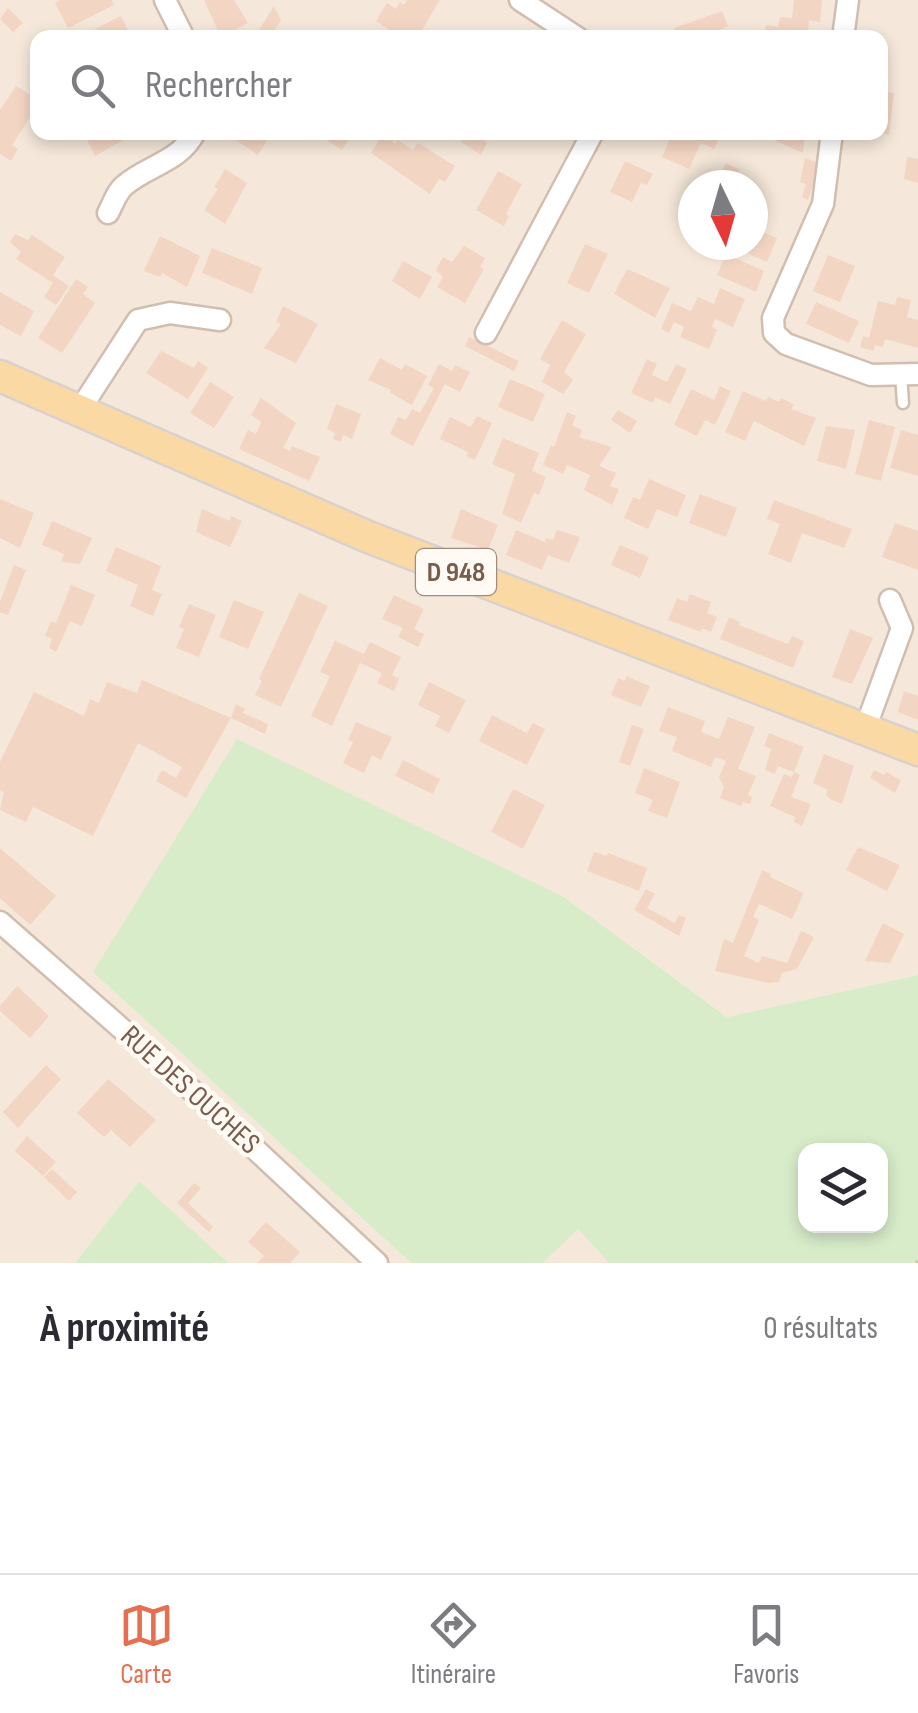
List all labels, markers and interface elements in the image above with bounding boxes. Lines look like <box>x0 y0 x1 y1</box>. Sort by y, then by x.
search box <box>30 30 888 140</box>
icon: search <box>65 58 120 113</box>
text: Rechercher <box>145 63 292 108</box>
north arrow <box>678 170 768 260</box>
road number: D 948 <box>416 549 496 595</box>
street label: RUE DES OUCHES <box>113 1018 267 1162</box>
map controls <box>798 1143 888 1233</box>
button: layers <box>798 1143 888 1233</box>
text: À proximité <box>40 1303 209 1354</box>
text: 0 résultats <box>763 1309 878 1348</box>
tab: Carte <box>119 1598 174 1691</box>
tab: Itinéraire <box>411 1598 496 1691</box>
tab: Favoris <box>733 1598 799 1691</box>

